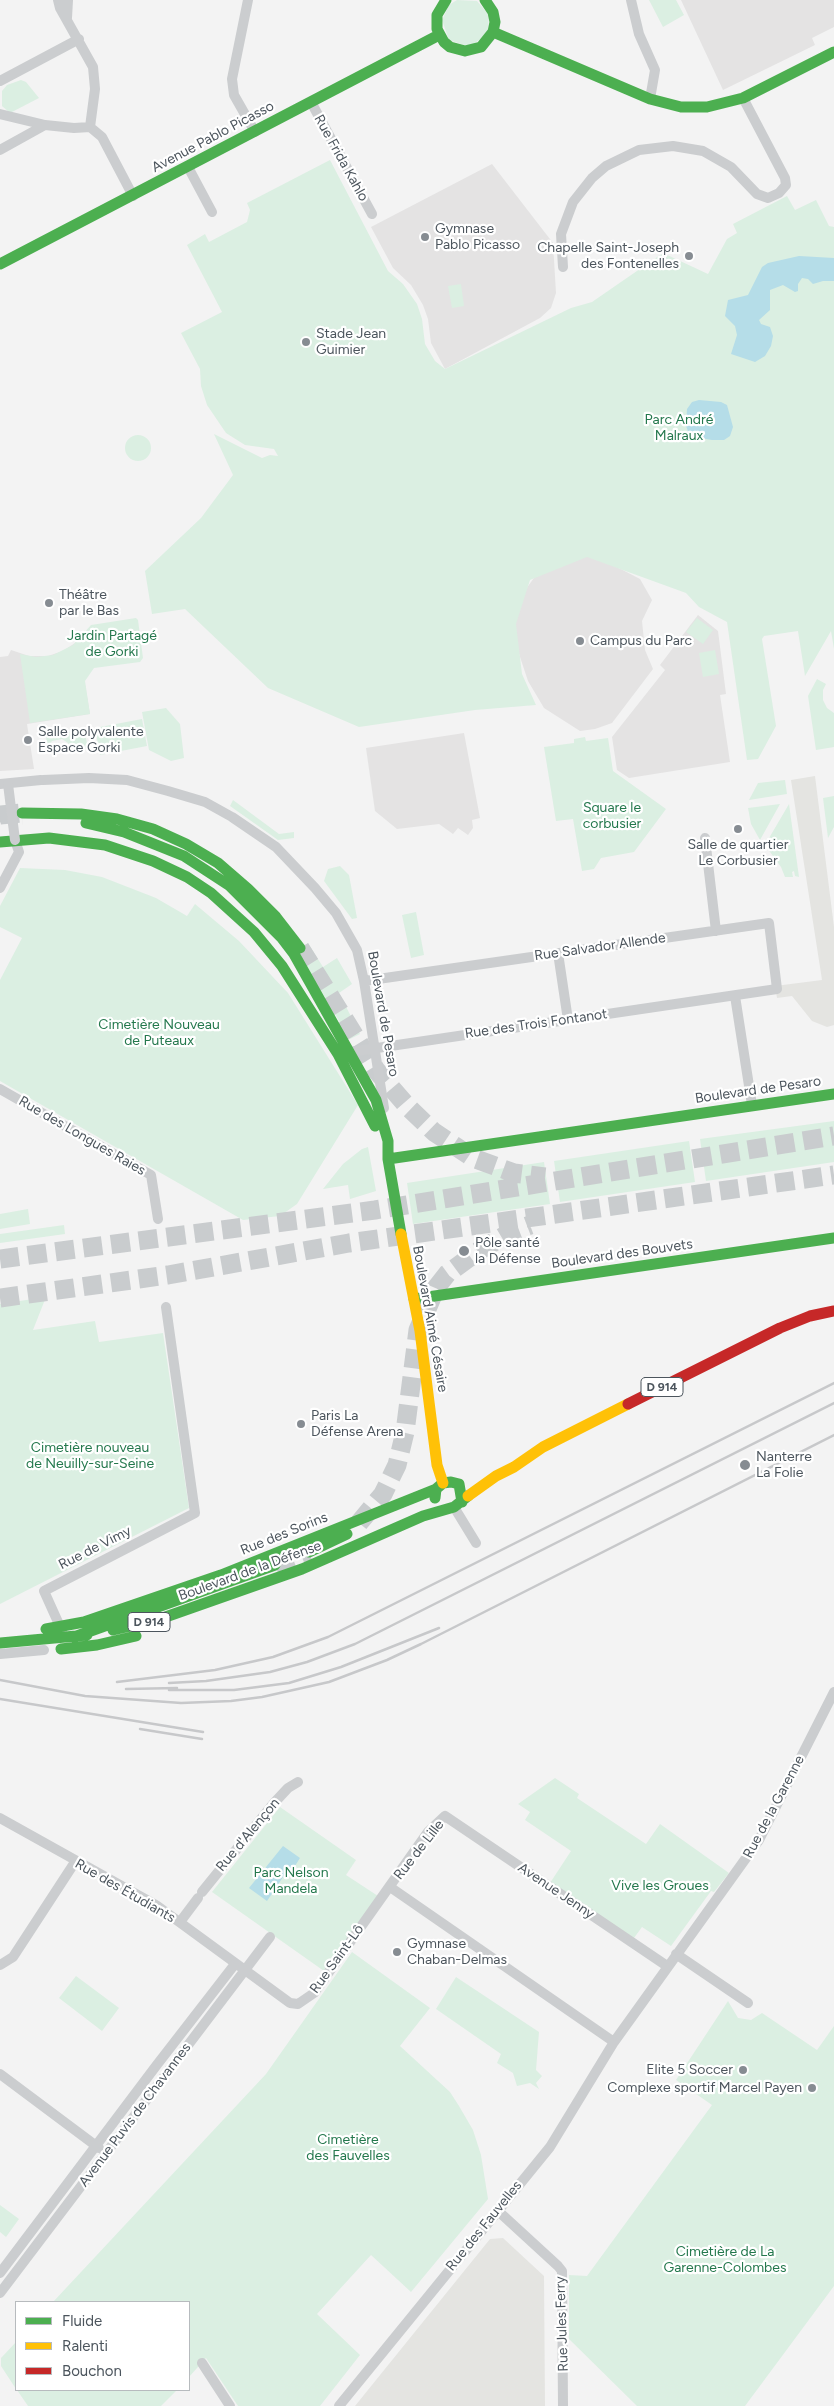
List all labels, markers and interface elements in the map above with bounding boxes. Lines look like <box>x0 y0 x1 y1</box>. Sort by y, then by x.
street label: Avenue Pablo Picasso <box>149 98 277 176</box>
street label: Rue Frida Kahlo <box>310 112 372 204</box>
place label: Gymnase Pablo Picasso <box>435 221 520 253</box>
marker: Gymnase Pablo Picasso <box>419 231 431 243</box>
place label: Chapelle Saint-Joseph des Fontenelles <box>537 240 679 272</box>
marker: Chapelle Saint-Joseph des Fontenelles <box>683 250 695 262</box>
place label: Stade Jean Guimier <box>316 326 386 358</box>
marker: Stade Jean Guimier <box>300 336 312 348</box>
park label: Parc André Malraux <box>645 412 713 444</box>
place label: Théâtre par le Bas <box>59 587 119 620</box>
marker: Théâtre par le Bas <box>43 597 55 609</box>
park label: Jardin Partagé de Gorki <box>67 628 157 660</box>
place label: Campus du Parc <box>590 633 692 649</box>
marker: Campus du Parc <box>574 635 586 647</box>
place label: Salle polyvalente Espace Gorki <box>38 724 144 756</box>
marker: Salle polyvalente Espace Gorki <box>22 734 34 746</box>
park label: Square le corbusier <box>583 800 641 832</box>
marker: Salle de quartier Le Corbusier <box>732 823 744 835</box>
place label: Salle de quartier Le Corbusier <box>688 837 788 870</box>
street label: Rue Salvador Allende <box>533 929 667 965</box>
street label: Boulevard de Pesaro <box>364 950 402 1078</box>
street label: Rue des Trois Fontanot <box>464 1006 608 1042</box>
park label: Cimetière Nouveau de Puteaux <box>98 1017 220 1050</box>
street label: Boulevard de Pesaro <box>694 1073 822 1107</box>
street label: Rue des Longues Raies <box>16 1093 148 1179</box>
place label: Pôle santé la Défense <box>475 1235 541 1268</box>
street label: Boulevard des Bouvets <box>550 1236 694 1272</box>
street label: Boulevard Aimé Césaire <box>409 1244 451 1394</box>
marker: Pôle santé la Défense <box>457 1244 471 1258</box>
road number: D 914 <box>641 1378 683 1396</box>
place label: Paris La Défense Arena <box>311 1408 403 1440</box>
marker: Paris La Défense Arena <box>295 1418 307 1430</box>
park label: Cimetière nouveau de Neuilly-sur-Seine <box>26 1440 154 1472</box>
place label: Nanterre La Folie <box>756 1449 812 1481</box>
marker: Nanterre La Folie <box>738 1458 752 1472</box>
street label: Rue des Sorins <box>238 1509 330 1559</box>
street label: Rue de Vimy <box>56 1523 134 1573</box>
street label: Boulevard de la Défense <box>176 1537 324 1605</box>
road number: D 914 <box>128 1612 170 1631</box>
street label: Rue de la Garenne <box>740 1753 808 1861</box>
street label: Rue d'Alençon <box>213 1795 283 1875</box>
street label: Rue de Lille <box>390 1817 448 1883</box>
street label: Rue des Étudiants <box>72 1855 178 1927</box>
street label: Avenue Jenny <box>515 1859 597 1923</box>
park label: Parc Nelson Mandela <box>254 1865 328 1898</box>
park label: Vive les Groues <box>611 1878 709 1894</box>
street label: Rue Saint-Lô <box>306 1921 368 1997</box>
place label: Gymnase Chaban-Delmas <box>407 1936 507 1968</box>
marker: Gymnase Chaban-Delmas <box>391 1946 403 1958</box>
street label: Avenue Puvis de Chavannes <box>75 2040 195 2190</box>
place label: Elite 5 Soccer <box>646 2062 733 2078</box>
marker: Elite 5 Soccer <box>737 2064 749 2076</box>
place label: Complexe sportif Marcel Payen <box>607 2080 802 2096</box>
marker: Complexe sportif Marcel Payen <box>806 2082 818 2094</box>
park label: Cimetière des Fauvelles <box>306 2132 390 2164</box>
street label: Rue des Fauvelles <box>443 2178 525 2274</box>
park label: Cimetière de La Garenne-Colombes <box>664 2244 786 2276</box>
street label: Rue Jules Ferry <box>552 2276 572 2372</box>
legend <box>15 2301 190 2391</box>
text: Fluide <box>62 2312 102 2330</box>
text: Ralenti <box>62 2337 108 2355</box>
text: Bouchon <box>62 2362 122 2380</box>

